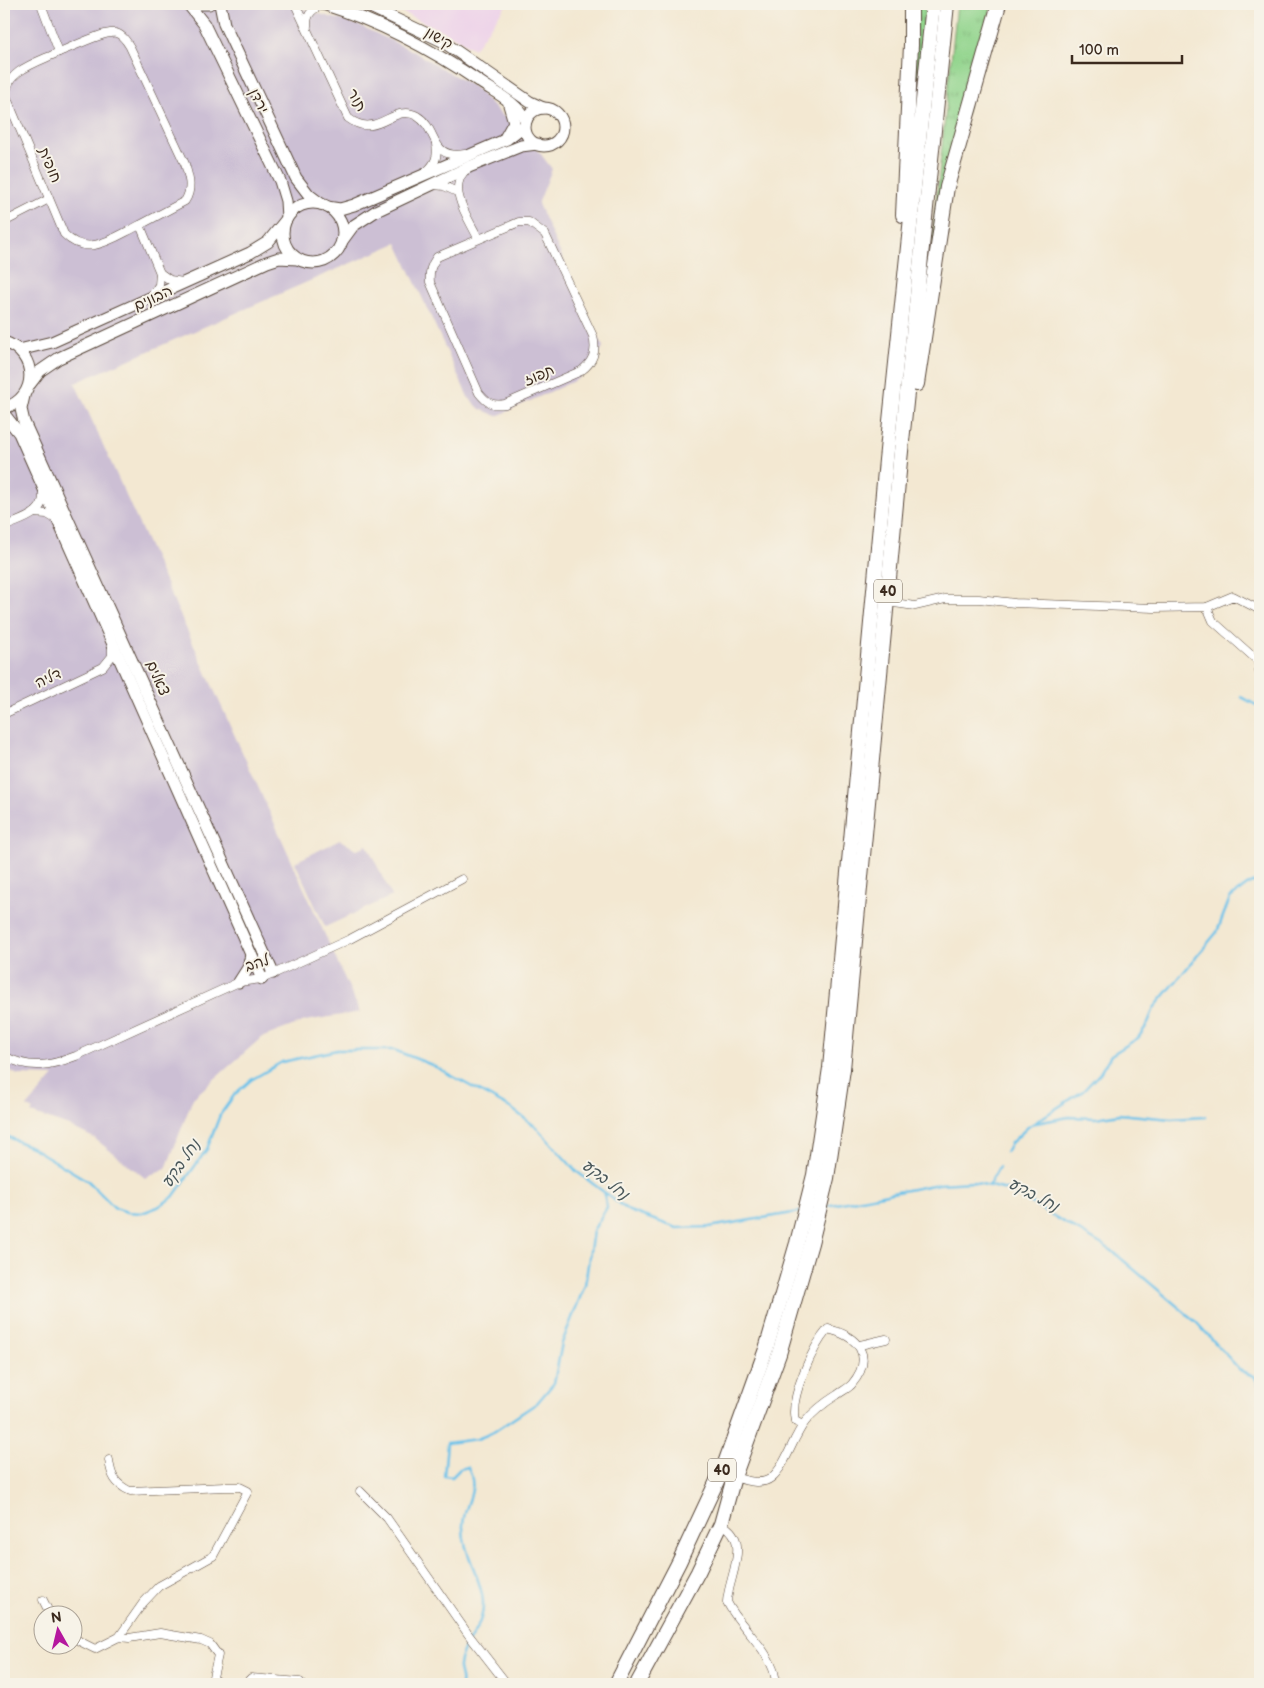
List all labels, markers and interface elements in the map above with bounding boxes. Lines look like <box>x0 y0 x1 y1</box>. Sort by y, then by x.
street label: קישון <box>421 23 456 54</box>
scale bar <box>1072 32 1182 64</box>
text: 100 m <box>1079 41 1119 60</box>
street label: תור <box>342 85 371 115</box>
street label: ירדן <box>244 86 273 117</box>
street label: חופית <box>33 144 65 186</box>
street label: הבונים <box>131 281 176 316</box>
street label: תפוז <box>521 361 557 390</box>
road number: 40 <box>874 580 902 602</box>
street label: צאלים <box>141 657 174 699</box>
street label: דליה <box>32 664 64 693</box>
street label: להב <box>243 951 273 976</box>
water label: נחל בקע <box>158 1135 205 1191</box>
water label: נחל בקע <box>578 1156 633 1205</box>
water label: נחל בקע <box>1005 1174 1063 1217</box>
road number: 40 <box>708 1458 736 1482</box>
north arrow <box>32 1606 82 1656</box>
text: N <box>50 1608 63 1627</box>

